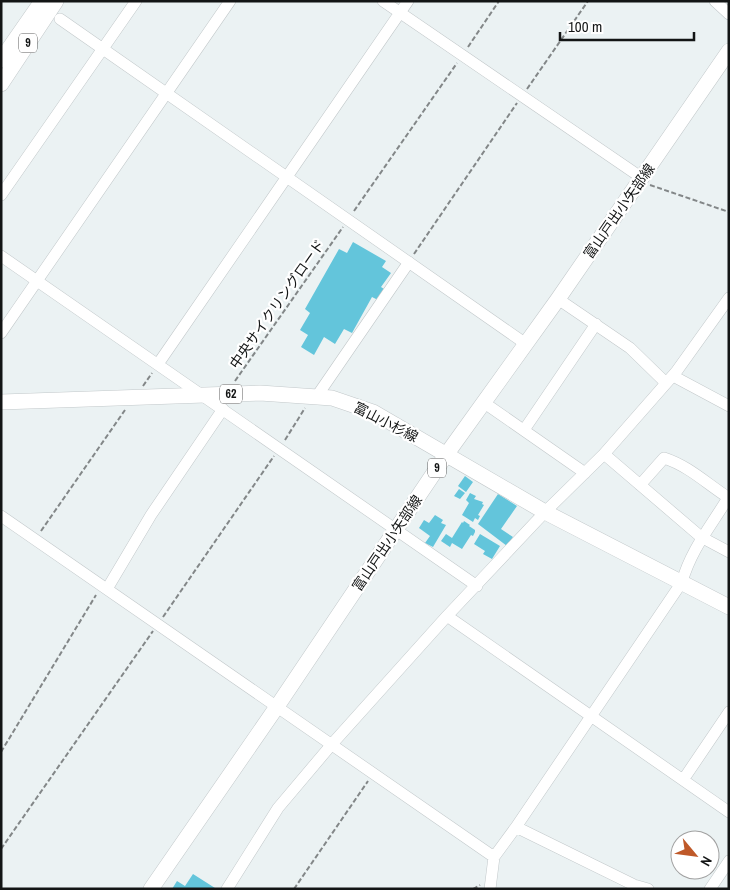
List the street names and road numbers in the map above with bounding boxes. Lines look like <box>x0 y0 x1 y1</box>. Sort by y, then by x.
road number: 9 <box>19 34 37 52</box>
street label: 富山戸出小矢部線 <box>580 160 658 262</box>
street label: 中央サイクリングロード <box>226 236 328 372</box>
road number: 62 <box>220 384 242 404</box>
street label: 富山小杉線 <box>351 398 421 446</box>
road number: 9 <box>428 458 446 478</box>
street label: 富山戸出小矢部線 <box>348 492 426 594</box>

